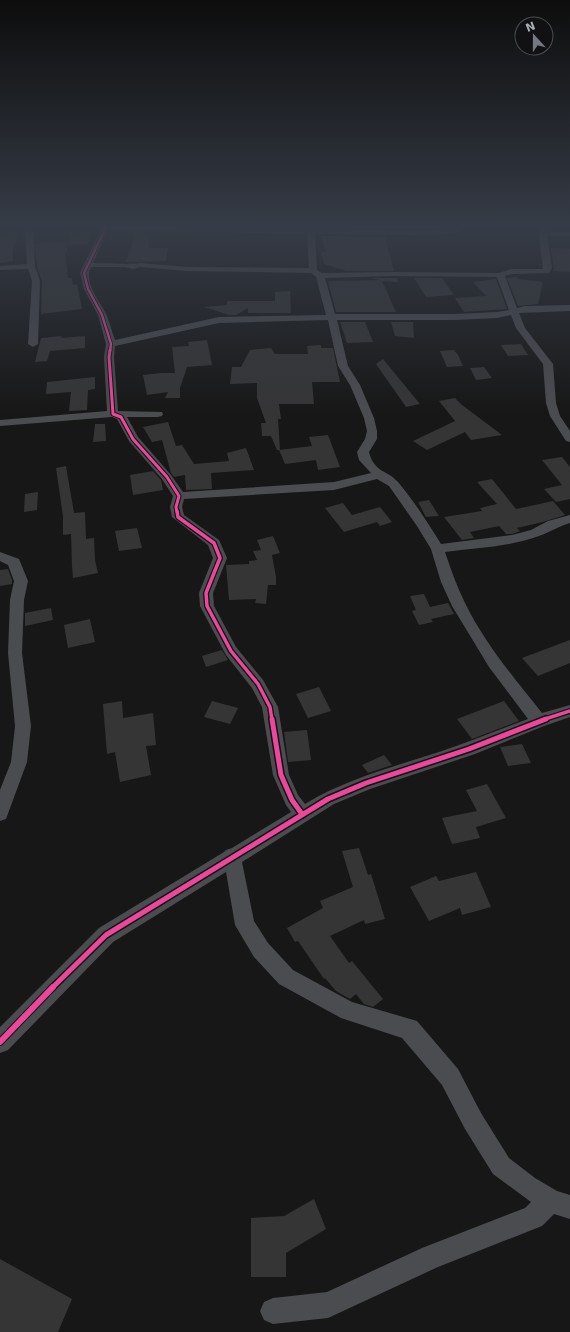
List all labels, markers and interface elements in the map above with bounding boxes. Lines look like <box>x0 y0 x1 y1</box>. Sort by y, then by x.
north arrow <box>514 16 554 56</box>
text: N <box>524 19 537 35</box>

